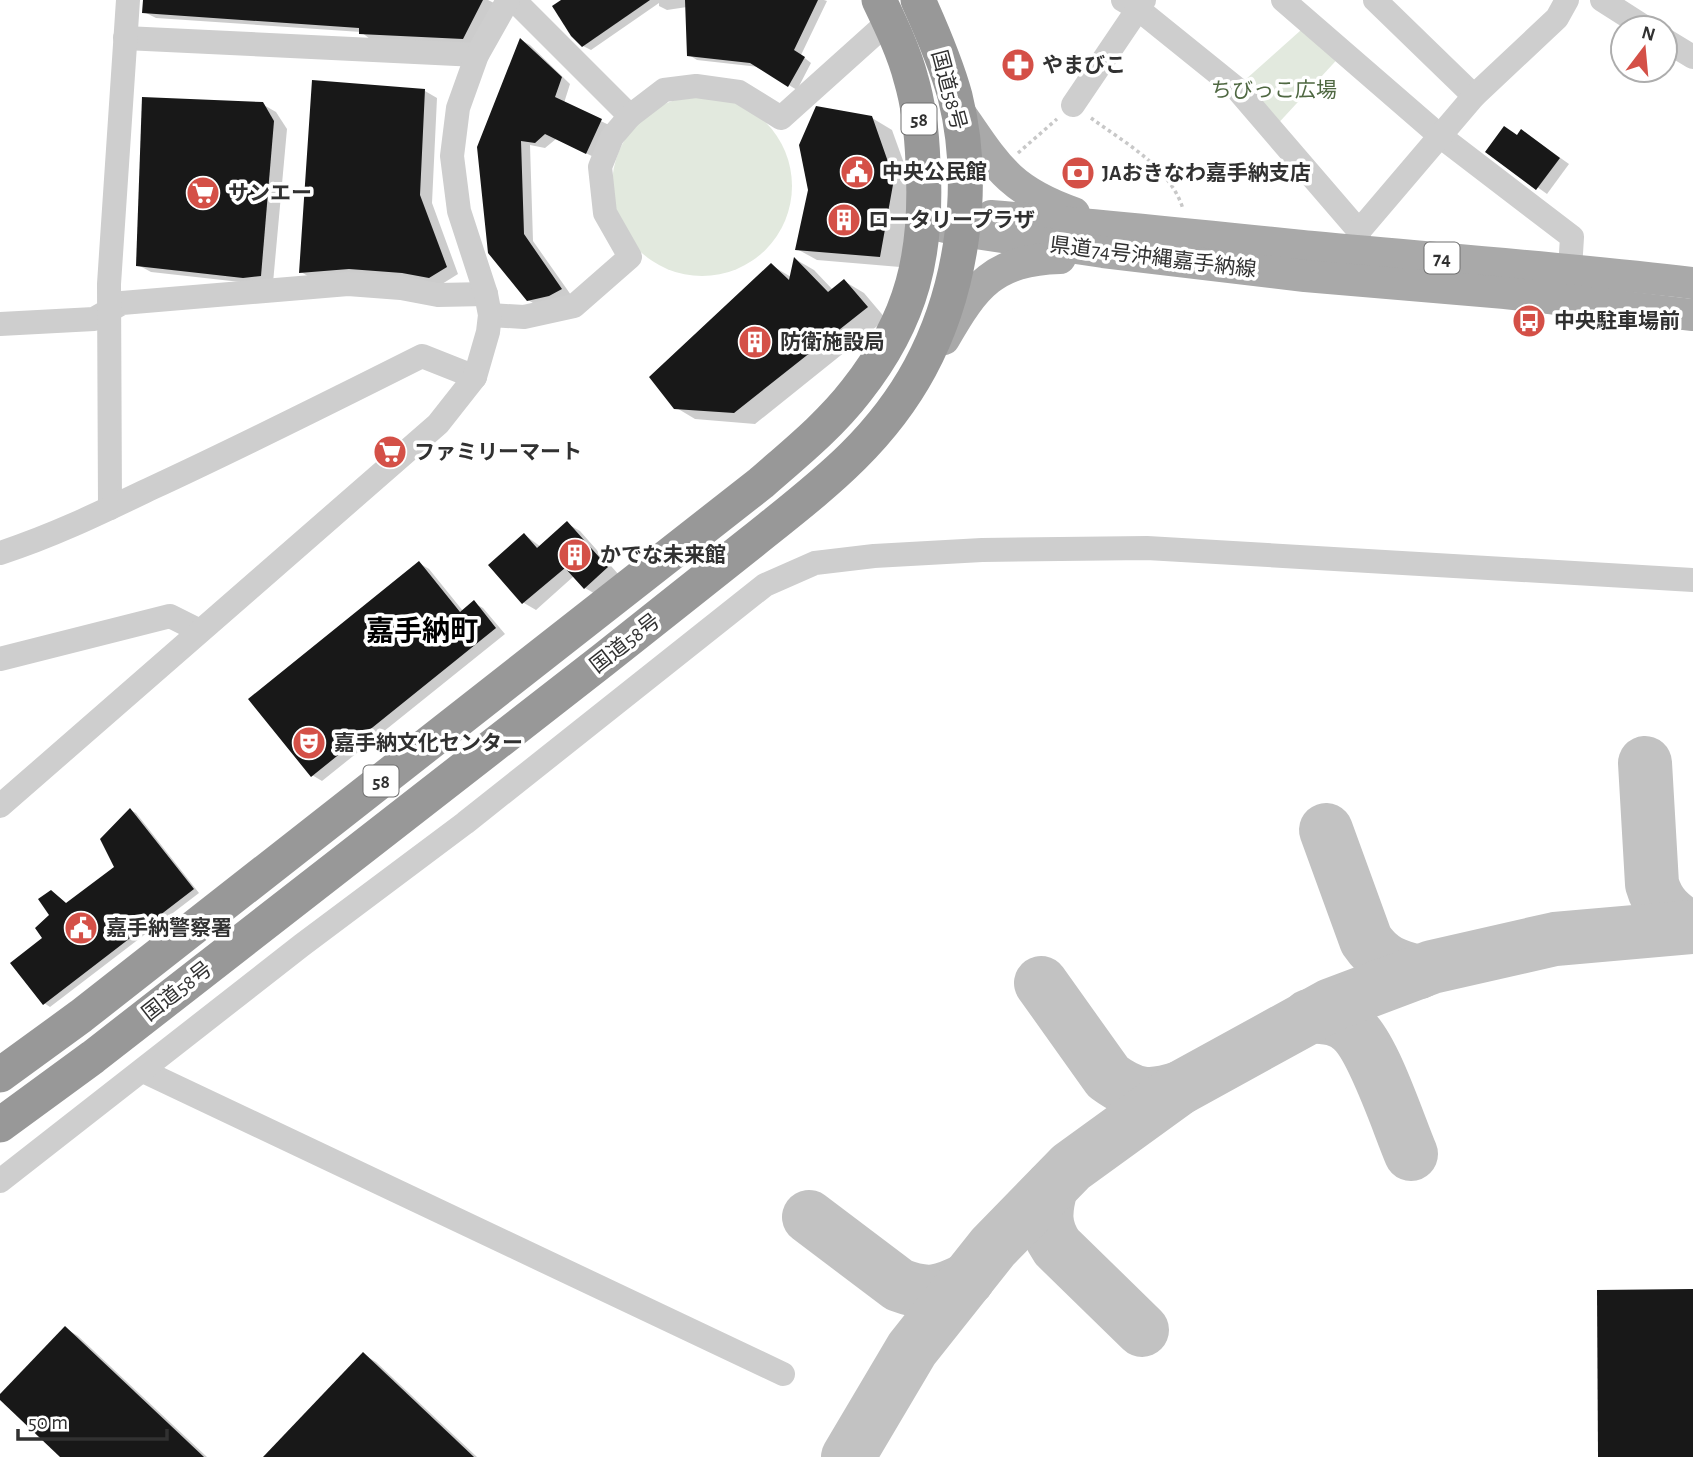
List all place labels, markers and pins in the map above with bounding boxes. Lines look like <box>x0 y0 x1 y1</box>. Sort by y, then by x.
pharmacy icon: やまびこ <box>999 46 1037 84</box>
place label: やまびこ <box>1042 54 1126 76</box>
public building icon: 中央公民館 <box>838 153 876 191</box>
bank icon: JAおきなわ嘉手納支店 <box>1059 154 1097 192</box>
place label: 中央公民館 <box>882 161 987 183</box>
place label: JAおきなわ嘉手納支店 <box>1102 162 1311 184</box>
supermarket icon: サンエー <box>184 174 222 212</box>
place label: サンエー <box>228 183 312 204</box>
building icon: ロータリープラザ <box>825 201 863 239</box>
place label: ロータリープラザ <box>868 209 1035 231</box>
bus stop icon: 中央駐車場前 <box>1510 302 1548 340</box>
place label: 中央駐車場前 <box>1554 309 1680 332</box>
building icon: 防衛施設局 <box>736 323 774 361</box>
place label: 防衛施設局 <box>780 330 885 353</box>
supermarket icon: ファミリーマート <box>371 433 409 471</box>
place label: ファミリーマート <box>414 442 582 463</box>
building icon: かでな未来館 <box>556 536 594 574</box>
place label: かでな未来館 <box>600 544 726 566</box>
theatre icon: 嘉手納文化センター <box>290 724 328 762</box>
place label: 嘉手納文化センター <box>334 732 523 754</box>
public building icon: 嘉手納警察署 <box>62 909 100 947</box>
place label: 嘉手納警察署 <box>106 917 232 939</box>

